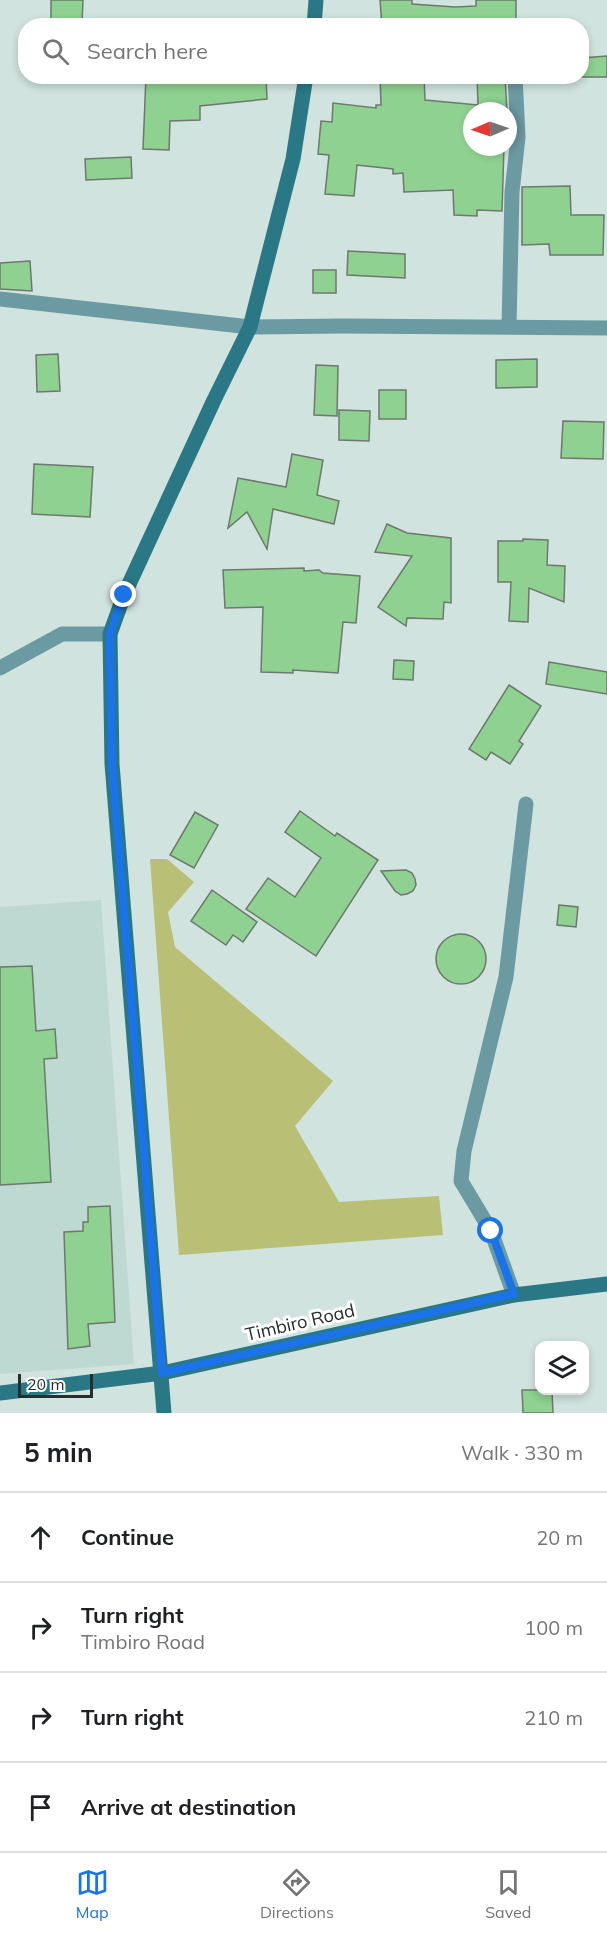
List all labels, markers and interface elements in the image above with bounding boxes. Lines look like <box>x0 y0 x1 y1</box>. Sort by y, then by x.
search box <box>18 18 589 84</box>
icon: search <box>39 35 72 68</box>
text: Search here <box>87 37 208 65</box>
north arrow <box>463 102 517 156</box>
route end <box>110 581 136 607</box>
route start <box>477 1217 503 1243</box>
street label: Timbiro Road <box>243 1298 357 1346</box>
map controls <box>535 1341 589 1395</box>
button: layers <box>535 1341 589 1395</box>
scale bar <box>18 1371 93 1398</box>
text: 20 m <box>27 1374 64 1394</box>
text: 5 min <box>24 1436 93 1469</box>
text: Walk · 330 m <box>461 1440 583 1465</box>
icon: ahead <box>24 1521 57 1554</box>
text: Continue <box>81 1523 174 1551</box>
text: 20 m <box>536 1525 583 1550</box>
text: Turn right <box>81 1601 184 1629</box>
icon: right <box>24 1611 57 1644</box>
text: 100 m <box>524 1615 583 1640</box>
text: Timbiro Road <box>81 1629 205 1654</box>
icon: right <box>24 1701 57 1734</box>
text: Turn right <box>81 1703 184 1731</box>
text: 210 m <box>524 1705 583 1730</box>
icon: arrive <box>24 1791 57 1824</box>
text: Arrive at destination <box>81 1793 296 1821</box>
tab: Map <box>76 1866 109 1922</box>
tab: Directions <box>260 1866 334 1922</box>
tab: Saved <box>485 1866 531 1922</box>

